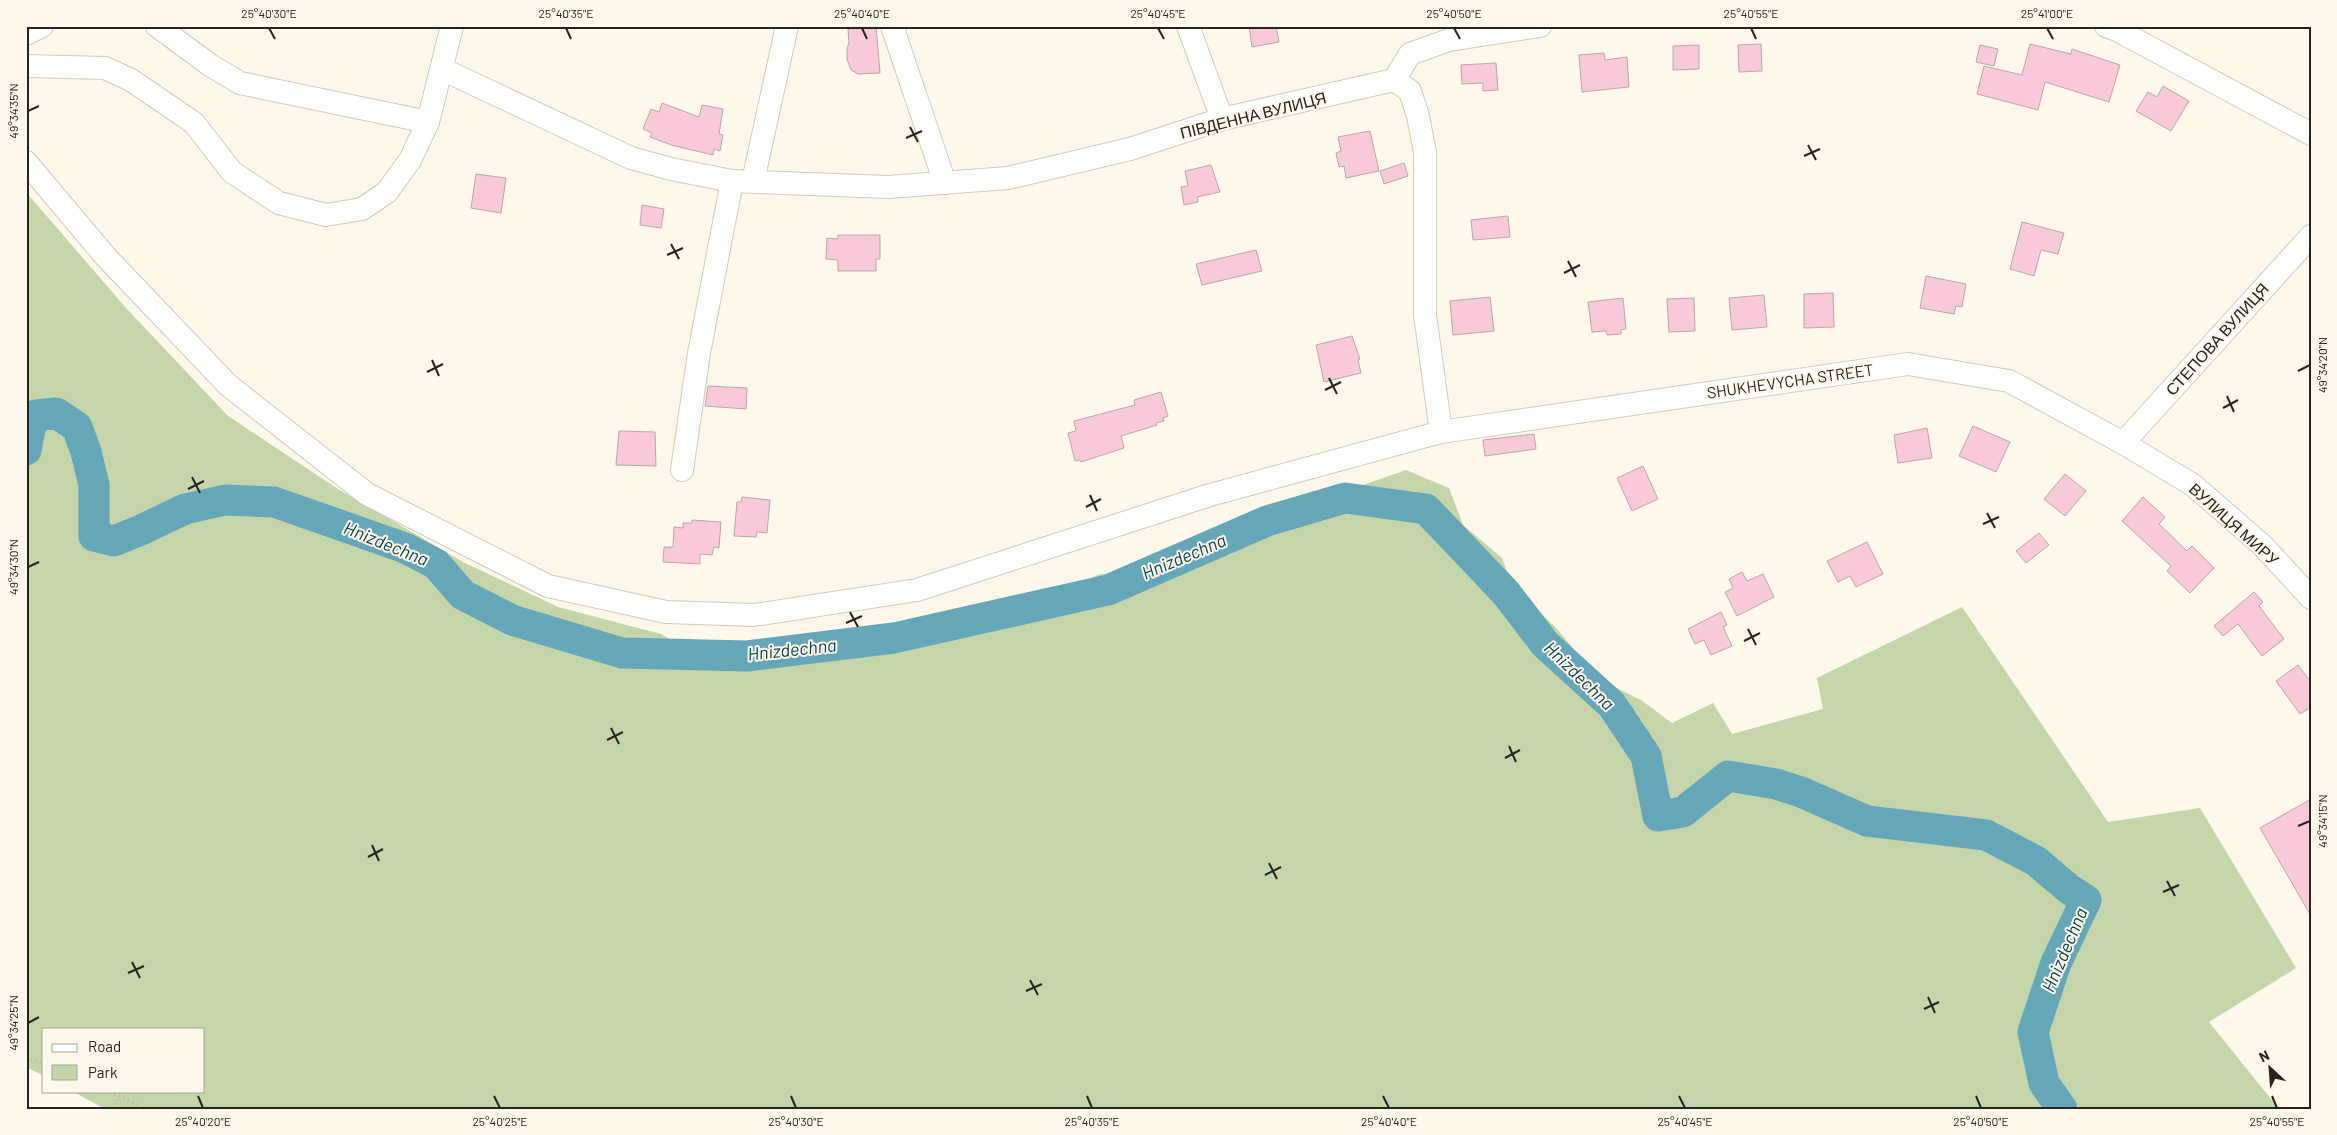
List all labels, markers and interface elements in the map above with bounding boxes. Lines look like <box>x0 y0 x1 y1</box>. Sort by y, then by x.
text: 25°40'30"E <box>241 6 297 20</box>
text: 25°40'35"E <box>539 6 593 20</box>
text: 25°40'40"E <box>834 6 890 20</box>
text: 25°40'45"E <box>1130 6 1186 20</box>
text: 25°40'50"E <box>1426 6 1482 20</box>
text: 25°40'55"E <box>1724 6 1778 20</box>
text: 25°41'00"E <box>2021 6 2073 20</box>
text: 49°34'35"N <box>6 83 20 139</box>
street label: ПІВДЕННА ВУЛИЦЯ <box>1178 87 1328 142</box>
street label: СТЕПОВА ВУЛИЦЯ <box>2161 279 2272 399</box>
text: 49°34'20"N <box>2315 337 2329 393</box>
street label: SHUKHEVYCHA STREET <box>1705 359 1874 402</box>
street label: ВУЛИЦЯ МИРУ <box>2186 479 2284 569</box>
water label: Hnizdechna <box>341 516 432 570</box>
water label: Hnizdechna <box>1138 529 1229 584</box>
text: 49°34'30"N <box>6 539 20 595</box>
water label: Hnizdechna <box>746 633 837 665</box>
water label: Hnizdechna <box>1540 636 1619 714</box>
text: 49°34'15"N <box>2315 794 2329 848</box>
water label: Hnizdechna <box>2037 904 2092 995</box>
text: 49°34'25"N <box>6 995 20 1051</box>
legend <box>42 1028 205 1092</box>
text: Road <box>88 1037 121 1055</box>
north arrow <box>2244 1042 2294 1092</box>
text: N <box>2256 1046 2272 1066</box>
text: Park <box>88 1063 118 1081</box>
text: 25°40'20"E <box>175 1114 231 1128</box>
text: 25°40'25"E <box>472 1114 528 1128</box>
text: 25°40'30"E <box>768 1114 824 1128</box>
text: 25°40'35"E <box>1065 1114 1119 1128</box>
text: 25°40'40"E <box>1361 1114 1417 1128</box>
text: 25°40'45"E <box>1657 1114 1713 1128</box>
text: 25°40'50"E <box>1953 1114 2009 1128</box>
text: 25°40'55"E <box>2250 1114 2304 1128</box>

